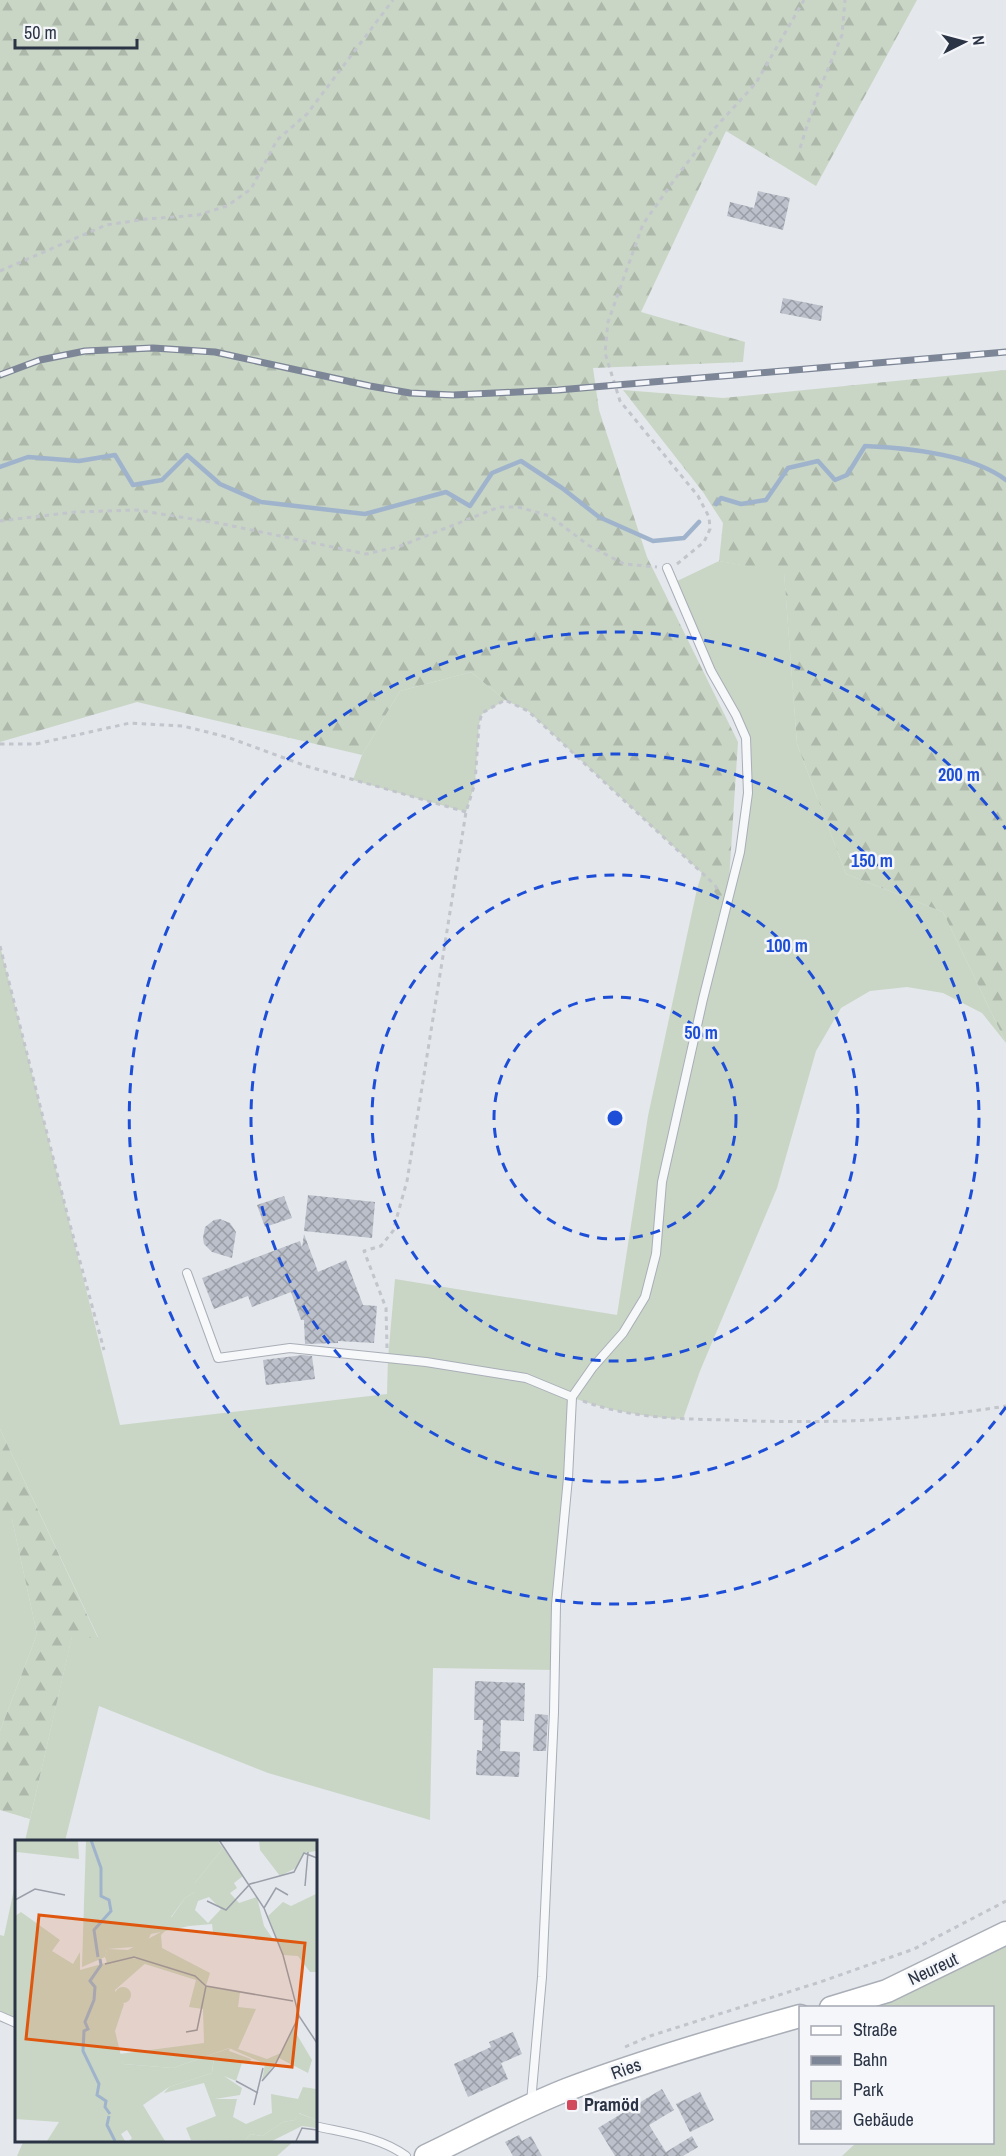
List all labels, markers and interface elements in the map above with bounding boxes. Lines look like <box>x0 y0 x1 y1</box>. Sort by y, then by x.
scale bar <box>15 12 136 50</box>
north arrow <box>934 12 994 72</box>
text: 50 m <box>24 20 57 45</box>
text: N <box>967 35 990 46</box>
text: 200 m <box>938 762 980 787</box>
text: 150 m <box>851 848 893 873</box>
text: 100 m <box>766 933 808 958</box>
text: 50 m <box>684 1020 718 1045</box>
centre of rings <box>605 1108 625 1128</box>
inset map <box>15 1840 316 2141</box>
street label: Neureut <box>904 1946 962 1991</box>
legend <box>799 2006 994 2144</box>
text: Straße <box>853 2017 897 2042</box>
text: Bahn <box>853 2047 887 2072</box>
street label: Ries <box>607 2052 644 2085</box>
text: Park <box>853 2077 884 2102</box>
place label: Pramöd <box>584 2092 639 2117</box>
marker: Pramöd <box>565 2098 579 2112</box>
text: Gebäude <box>853 2107 914 2132</box>

